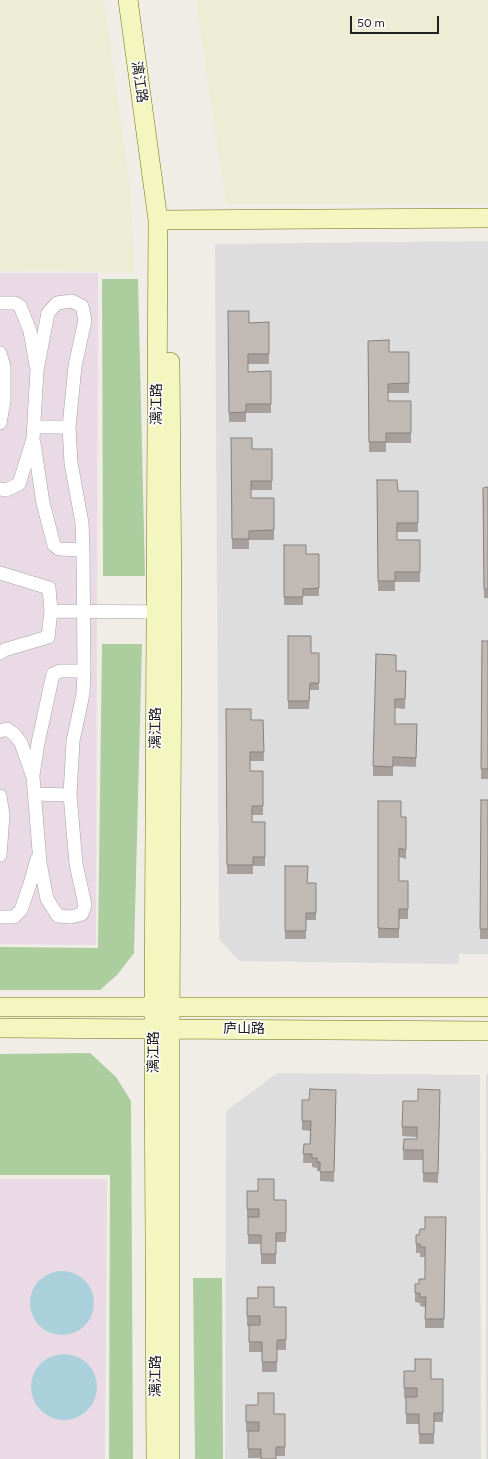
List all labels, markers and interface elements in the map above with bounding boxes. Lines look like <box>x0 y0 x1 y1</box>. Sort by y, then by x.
scale bar <box>352 8 441 34</box>
text: 50 m <box>357 16 385 30</box>
street label: 漓江路 <box>128 60 150 104</box>
street label: 漓江路 <box>149 383 165 425</box>
street label: 漓江路 <box>148 707 164 749</box>
street label: 庐山路 <box>223 1021 265 1037</box>
street label: 漓江路 <box>146 1031 162 1073</box>
street label: 漓江路 <box>148 1355 164 1397</box>

